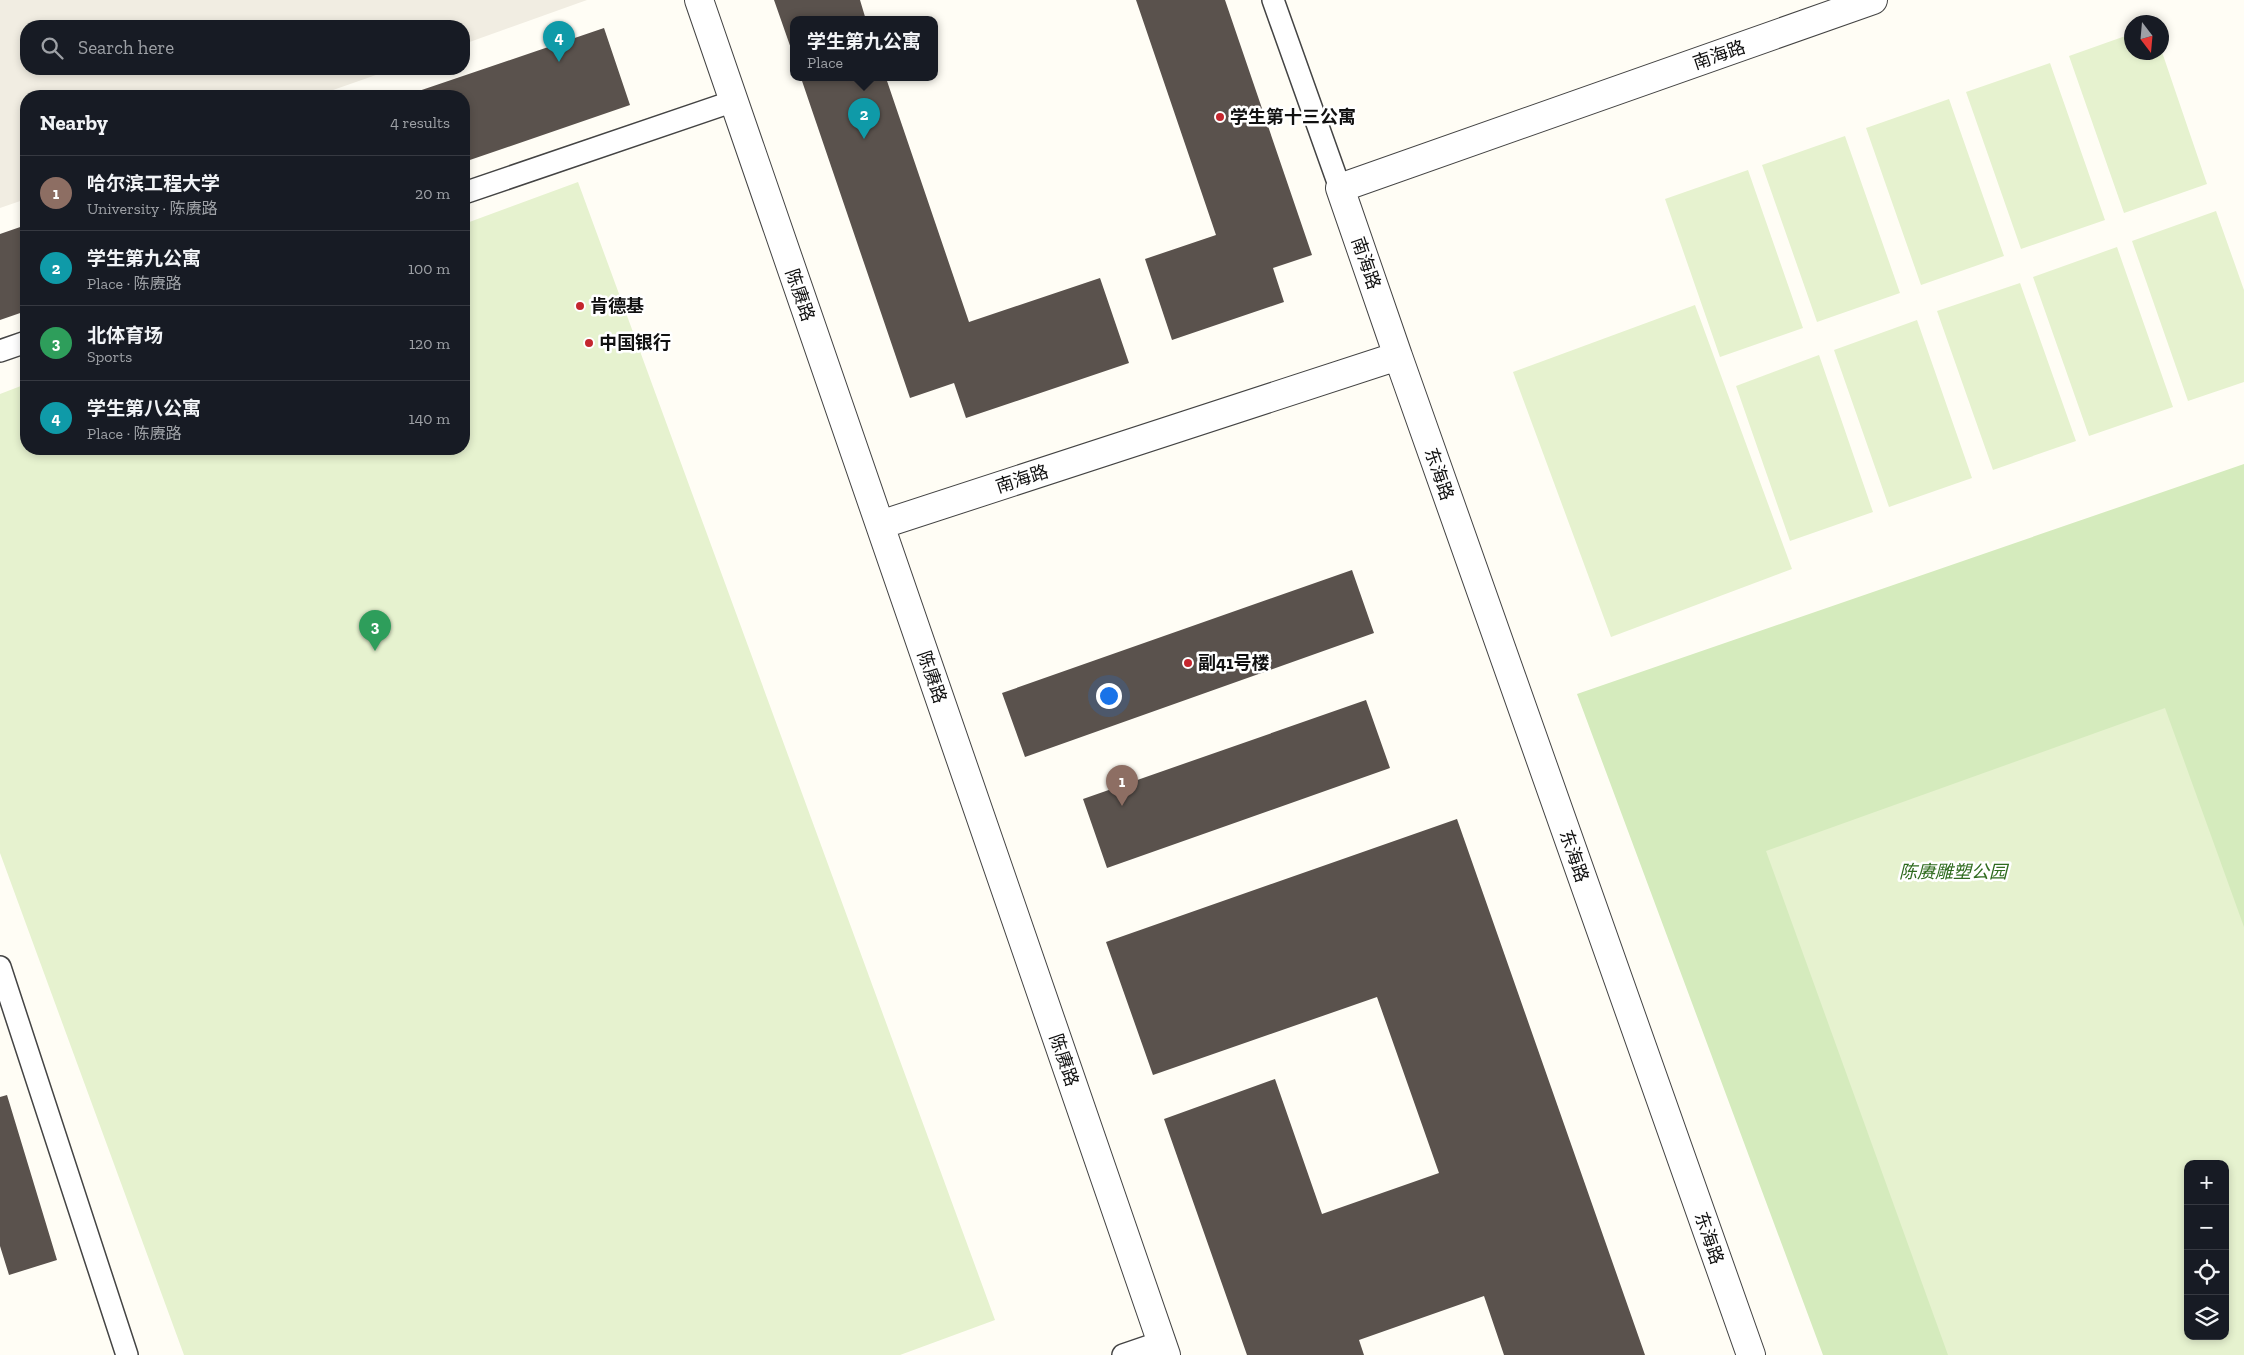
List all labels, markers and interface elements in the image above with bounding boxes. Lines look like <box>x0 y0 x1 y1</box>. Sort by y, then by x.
north arrow <box>2124 15 2169 60</box>
popup <box>790 16 938 81</box>
search box <box>20 20 470 75</box>
pin: 4 <box>543 21 575 62</box>
text: 学生第九公寓 <box>807 30 921 53</box>
icon: search <box>38 34 66 62</box>
text: Search here <box>78 36 174 59</box>
street label: 南海路 <box>1690 36 1748 74</box>
text: Place <box>807 53 843 72</box>
pin: 2 <box>848 98 880 139</box>
place label: 学生第十三公寓 <box>1230 106 1356 128</box>
text: Nearby <box>40 110 108 135</box>
marker: 学生第十三公寓 <box>1214 111 1226 123</box>
text: 4 results <box>390 113 450 132</box>
text: 哈尔滨工程大学 <box>87 172 220 195</box>
text: 1 <box>53 184 59 203</box>
text: 20 m <box>415 184 450 203</box>
text: University · 陈赓路 <box>87 199 218 218</box>
street label: 南海路 <box>1347 234 1385 292</box>
text: 学生第九公寓 <box>87 247 201 270</box>
text: 2 <box>52 259 60 278</box>
text: 100 m <box>408 259 450 278</box>
street label: 陈赓路 <box>781 266 819 324</box>
text: Place · 陈赓路 <box>87 274 182 293</box>
place label: 肯德基 <box>590 295 644 317</box>
marker: 肯德基 <box>574 300 586 312</box>
text: 北体育场 <box>87 324 163 347</box>
place label: 中国银行 <box>599 332 671 354</box>
text: 3 <box>52 334 60 353</box>
text: 120 m <box>409 334 450 353</box>
marker: 中国银行 <box>583 337 595 349</box>
text: Sports <box>87 347 132 366</box>
text: 学生第八公寓 <box>87 397 201 420</box>
text: 4 <box>51 409 61 428</box>
text: 140 m <box>409 409 450 428</box>
text: Place · 陈赓路 <box>87 424 182 443</box>
street label: 东海路 <box>1420 445 1458 503</box>
street label: 南海路 <box>993 460 1051 498</box>
pin: 3 <box>359 610 391 651</box>
street label: 陈赓路 <box>913 648 951 706</box>
place label: 副41号楼 <box>1198 652 1270 674</box>
marker: 副41号楼 <box>1182 657 1194 669</box>
your location <box>1096 683 1122 709</box>
pin: 1 <box>1106 765 1138 806</box>
street label: 东海路 <box>1555 827 1593 885</box>
park label: 陈赓雕塑公园 <box>1899 861 2010 883</box>
street label: 陈赓路 <box>1045 1031 1083 1089</box>
map controls <box>2184 1160 2229 1340</box>
button: + <box>2184 1160 2229 1205</box>
button: − <box>2184 1205 2229 1250</box>
street label: 东海路 <box>1690 1209 1728 1267</box>
button: locate <box>2184 1250 2229 1295</box>
button: layers <box>2184 1295 2229 1340</box>

